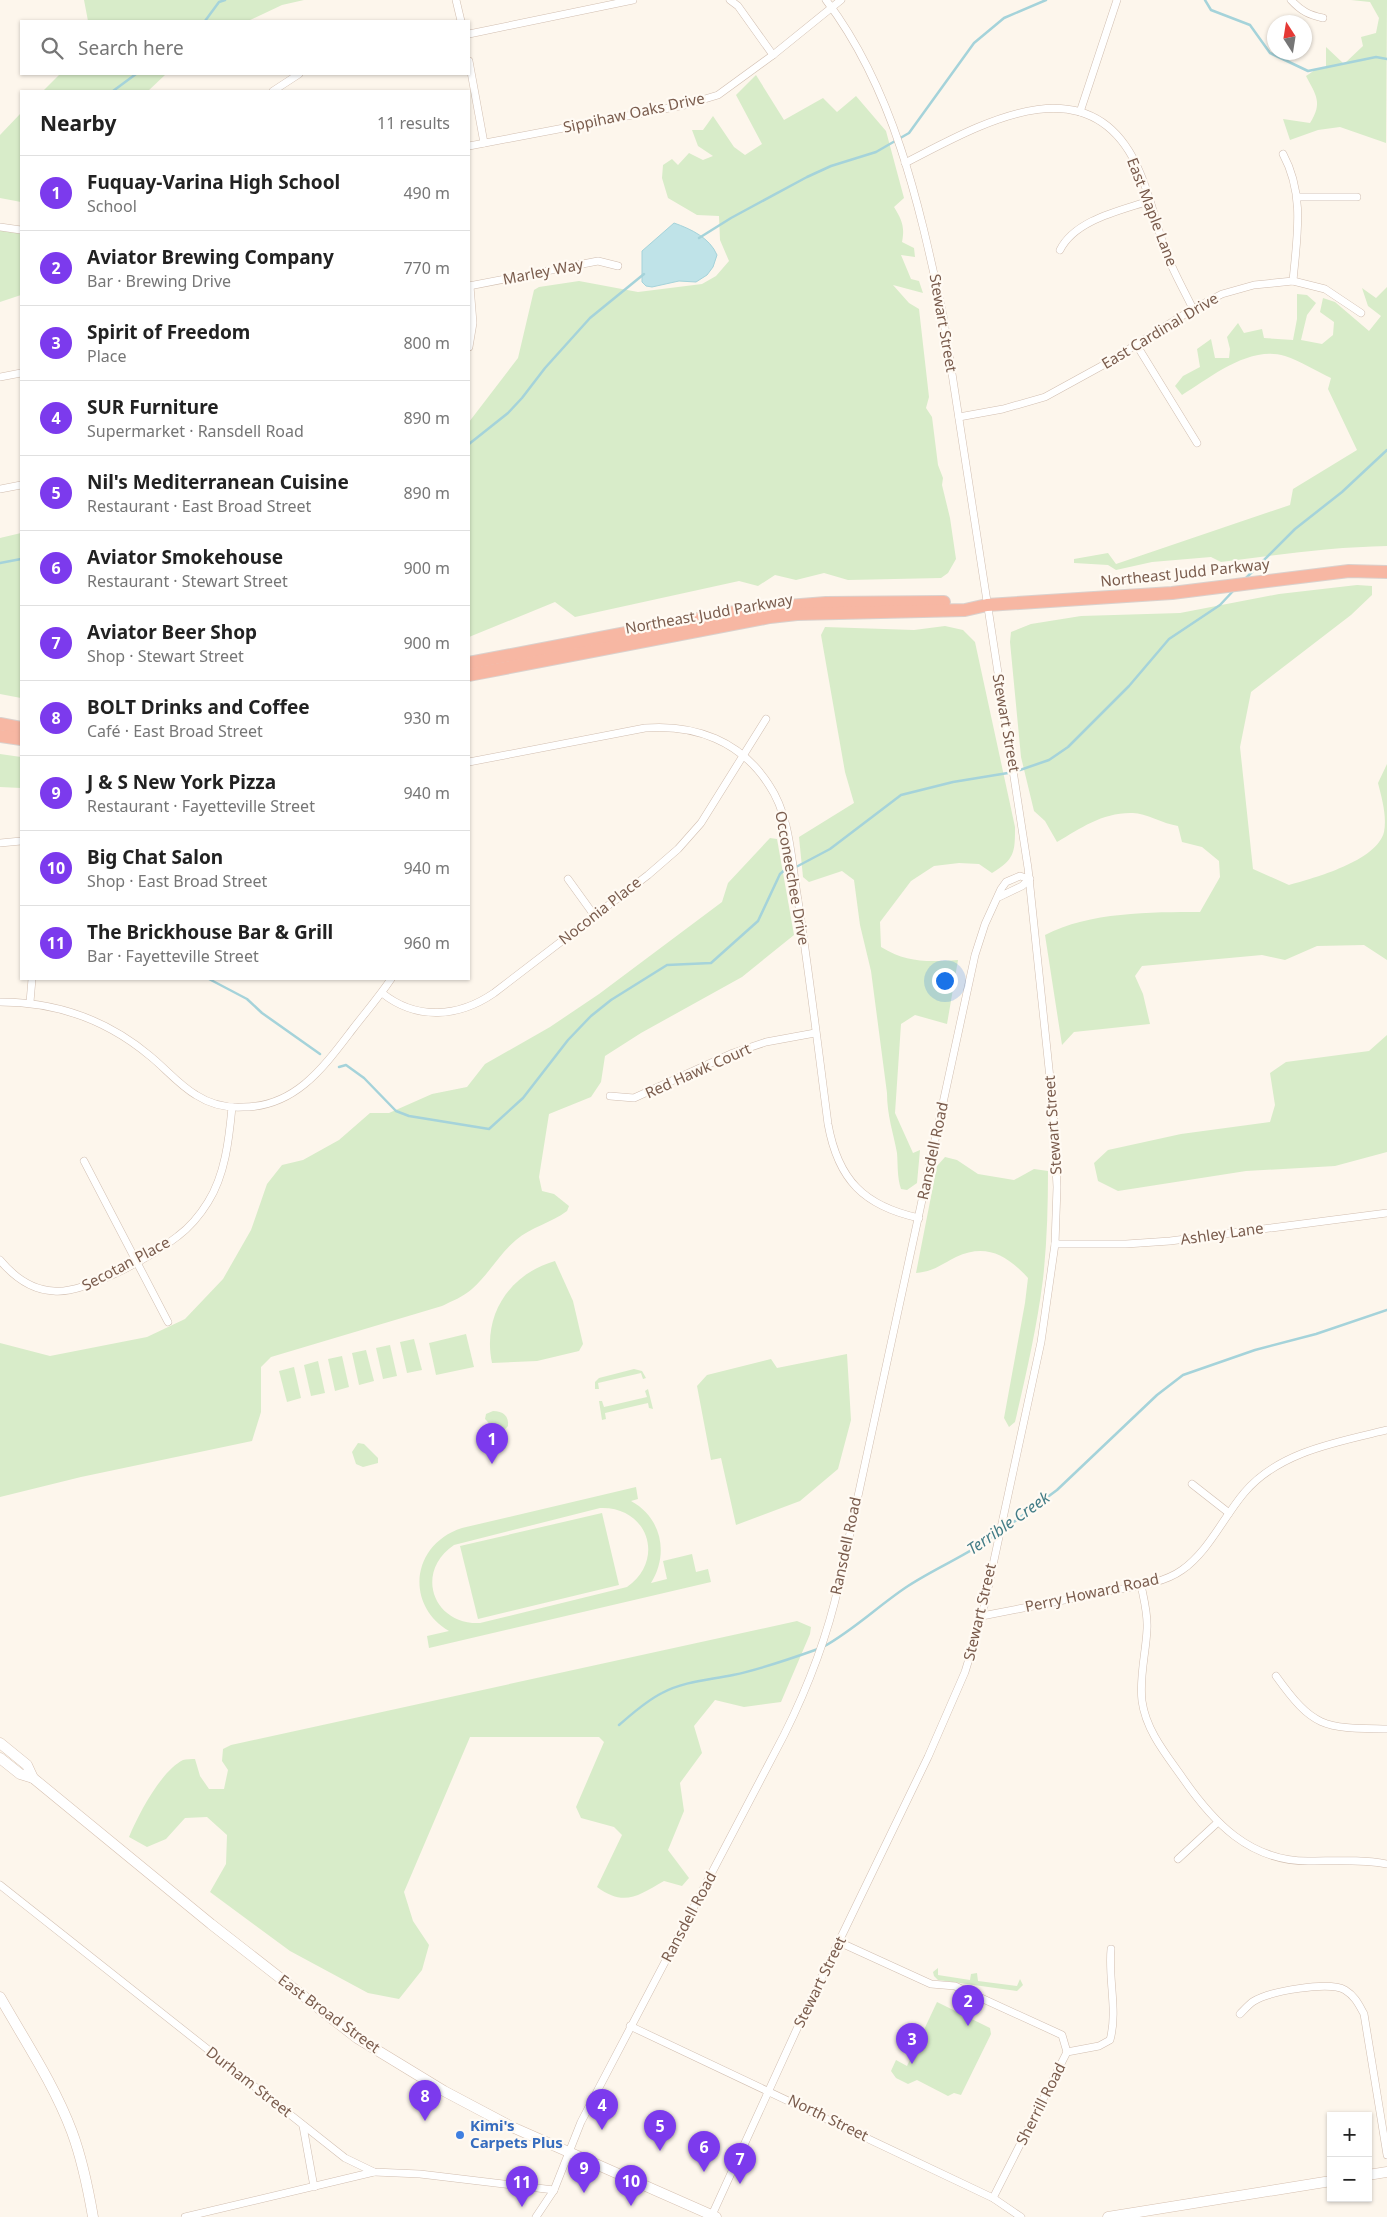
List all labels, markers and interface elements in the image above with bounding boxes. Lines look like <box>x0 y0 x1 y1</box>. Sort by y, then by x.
north arrow <box>1267 15 1312 60</box>
search box <box>20 20 470 75</box>
icon: search <box>38 34 66 62</box>
text: Search here <box>78 35 184 61</box>
street label: Sippihaw Oaks Drive <box>561 87 706 137</box>
text: Nearby <box>40 109 116 137</box>
text: 11 results <box>377 112 450 134</box>
street label: East Maple Lane <box>1123 154 1183 269</box>
text: Fuquay-Varina High School <box>87 169 340 195</box>
text: 1 <box>51 182 61 204</box>
text: 490 m <box>403 182 450 204</box>
text: School <box>87 195 137 217</box>
text: Aviator Brewing Company <box>87 244 334 270</box>
street label: Marley Way <box>501 253 585 289</box>
text: 2 <box>51 257 61 279</box>
text: 770 m <box>403 257 450 279</box>
text: Bar · Brewing Drive <box>87 270 231 292</box>
street label: Stewart Street <box>926 272 963 374</box>
street label: East Cardinal Drive <box>1097 287 1222 373</box>
text: Spirit of Freedom <box>87 319 250 345</box>
text: 3 <box>51 332 61 354</box>
text: 800 m <box>403 332 450 354</box>
text: Place <box>87 345 127 367</box>
text: SUR Furniture <box>87 394 219 420</box>
text: 4 <box>51 407 61 429</box>
text: 890 m <box>403 407 450 429</box>
text: Supermarket · Ransdell Road <box>87 420 304 442</box>
text: Nil's Mediterranean Cuisine <box>87 469 349 495</box>
text: 5 <box>51 482 61 504</box>
text: 890 m <box>403 482 450 504</box>
text: Restaurant · East Broad Street <box>87 495 311 517</box>
text: Aviator Smokehouse <box>87 544 283 570</box>
street label: Northeast Judd Parkway <box>1099 553 1271 591</box>
text: 6 <box>51 557 61 579</box>
text: 900 m <box>403 557 450 579</box>
text: Restaurant · Stewart Street <box>87 570 288 592</box>
street label: Northeast Judd Parkway <box>623 588 795 638</box>
text: Aviator Beer Shop <box>87 619 257 645</box>
text: 7 <box>51 632 61 654</box>
text: 900 m <box>403 632 450 654</box>
text: Shop · Stewart Street <box>87 645 244 667</box>
street label: Stewart Street <box>989 672 1026 774</box>
text: BOLT Drinks and Coffee <box>87 694 310 720</box>
text: 8 <box>51 707 61 729</box>
text: 930 m <box>403 707 450 729</box>
text: Café · East Broad Street <box>87 720 263 742</box>
text: J & S New York Pizza <box>87 769 276 795</box>
text: 9 <box>51 782 61 804</box>
text: 940 m <box>403 782 450 804</box>
text: Restaurant · Fayetteville Street <box>87 795 315 817</box>
street label: Occoneechee Drive <box>771 809 815 946</box>
text: Big Chat Salon <box>87 844 223 870</box>
text: 10 <box>47 857 65 879</box>
text: 940 m <box>403 857 450 879</box>
text: Shop · East Broad Street <box>87 870 267 892</box>
street label: Noconia Place <box>554 872 645 949</box>
text: The Brickhouse Bar & Grill <box>87 919 333 945</box>
text: 11 <box>47 932 65 954</box>
text: 960 m <box>403 932 450 954</box>
text: Bar · Fayetteville Street <box>87 945 259 967</box>
your location <box>932 968 958 994</box>
street label: Red Hawk Court <box>642 1038 754 1102</box>
street label: Stewart Street <box>1039 1074 1065 1175</box>
street label: Ransdell Road <box>912 1100 952 1202</box>
street label: Ashley Lane <box>1179 1217 1265 1249</box>
street label: Secotan Place <box>78 1232 173 1295</box>
pin: 1 <box>476 1423 508 1464</box>
water label: Terrible Creek <box>962 1486 1055 1560</box>
street label: Ransdell Road <box>825 1495 865 1597</box>
street label: Stewart Street <box>958 1561 1000 1662</box>
street label: Perry Howard Road <box>1023 1568 1161 1616</box>
street label: Ransdell Road <box>656 1868 720 1965</box>
street label: Stewart Street <box>788 1932 850 2031</box>
street label: East Broad Street <box>275 1969 385 2057</box>
pin: 2 <box>952 1985 984 2026</box>
pin: 3 <box>896 2023 928 2064</box>
street label: Durham Street <box>203 2041 297 2121</box>
street label: Sherrill Road <box>1011 2059 1069 2148</box>
pin: 8 <box>409 2080 441 2121</box>
pin: 4 <box>586 2089 618 2130</box>
street label: North Street <box>785 2089 873 2145</box>
pin: 5 <box>644 2110 676 2151</box>
map controls <box>1327 2112 1372 2202</box>
button: + <box>1327 2112 1372 2157</box>
place label: Kimi's Carpets Plus <box>470 2115 563 2152</box>
marker: Kimi's Carpets Plus <box>454 2129 466 2141</box>
pin: 6 <box>688 2131 720 2172</box>
pin: 7 <box>724 2143 756 2184</box>
pin: 9 <box>568 2152 600 2193</box>
button: − <box>1327 2157 1372 2202</box>
pin: 10 <box>615 2165 647 2206</box>
pin: 11 <box>506 2166 538 2207</box>

